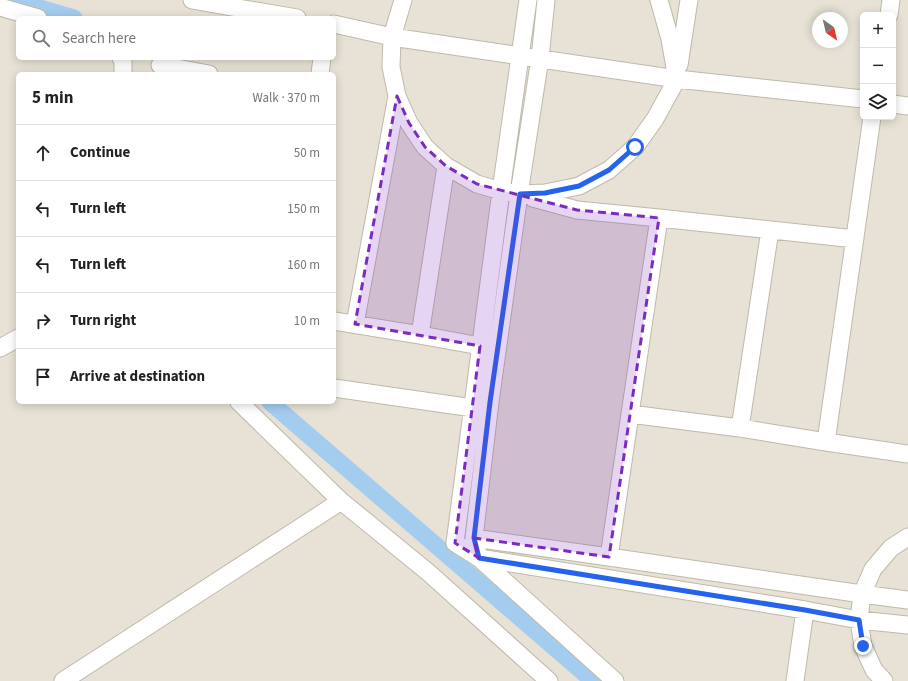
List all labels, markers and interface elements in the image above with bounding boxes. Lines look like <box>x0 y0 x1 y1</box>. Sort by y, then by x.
north arrow <box>812 12 848 48</box>
map controls <box>860 12 896 120</box>
button: + <box>860 12 896 48</box>
search box <box>16 16 336 60</box>
icon: search <box>30 27 52 49</box>
text: Search here <box>62 28 136 49</box>
button: − <box>860 48 896 84</box>
button: layers <box>860 84 896 120</box>
text: 5 min <box>32 86 73 110</box>
text: Walk · 370 m <box>252 89 320 107</box>
route start <box>626 138 644 156</box>
icon: ahead <box>32 142 54 164</box>
text: Continue <box>70 142 130 163</box>
text: 50 m <box>294 144 320 162</box>
icon: left <box>32 198 54 220</box>
text: Turn left <box>70 198 126 219</box>
text: 150 m <box>287 200 320 218</box>
icon: left <box>32 254 54 276</box>
text: Turn left <box>70 254 126 275</box>
text: 160 m <box>287 256 320 274</box>
icon: right <box>32 310 54 332</box>
text: Turn right <box>70 310 136 331</box>
text: 10 m <box>294 312 320 330</box>
icon: arrive <box>32 366 54 388</box>
text: Arrive at destination <box>70 366 205 387</box>
route end <box>854 637 872 655</box>

